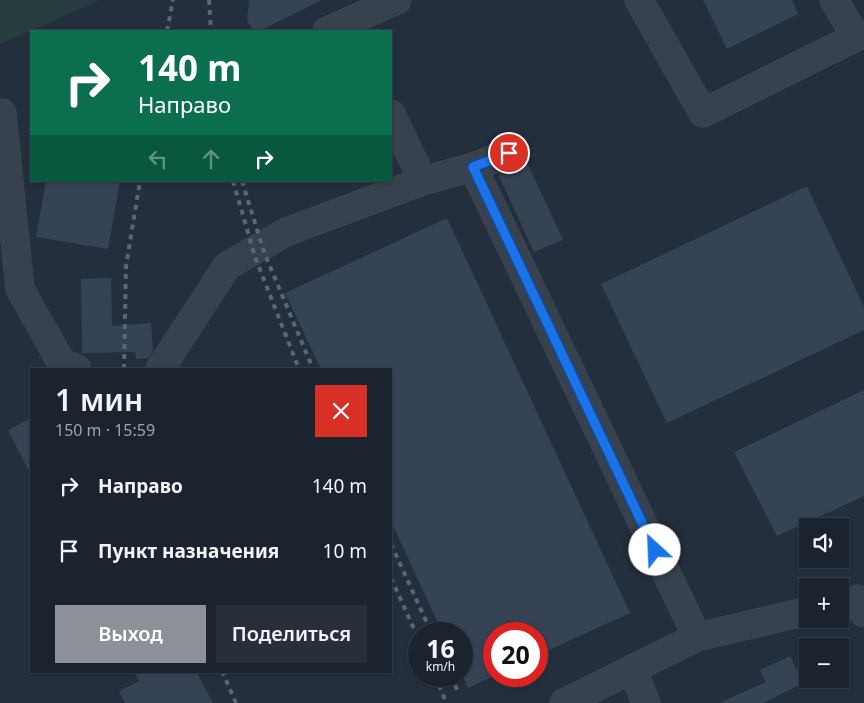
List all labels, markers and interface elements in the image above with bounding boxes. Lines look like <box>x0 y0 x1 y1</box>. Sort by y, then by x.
text: 140 m <box>138 44 241 91</box>
icon: right <box>55 50 120 115</box>
text: Направо <box>138 89 231 119</box>
pin <box>488 132 530 174</box>
icon: arrive <box>495 139 523 167</box>
icon: left <box>144 145 172 173</box>
icon: ahead <box>197 145 225 173</box>
icon: right <box>250 145 278 173</box>
text: 1 мин <box>55 379 143 420</box>
button: close <box>315 385 367 437</box>
text: 150 m · 15:59 <box>55 419 155 441</box>
icon: right <box>55 472 83 500</box>
text: Направо <box>98 473 183 499</box>
text: 140 m <box>312 473 367 499</box>
map controls <box>799 518 849 688</box>
button: sound <box>799 518 849 568</box>
position arrow <box>628 523 680 575</box>
icon: arrive <box>55 537 83 565</box>
text: Пункт назначения <box>98 538 279 564</box>
text: 10 m <box>323 538 367 564</box>
button: + <box>799 578 849 628</box>
button: Выход <box>55 605 206 663</box>
button: Поделиться <box>216 605 367 663</box>
speed limit sign: 20 <box>483 622 548 687</box>
text: 16 <box>426 631 455 665</box>
button: − <box>799 638 849 688</box>
text: km/h <box>426 658 455 675</box>

